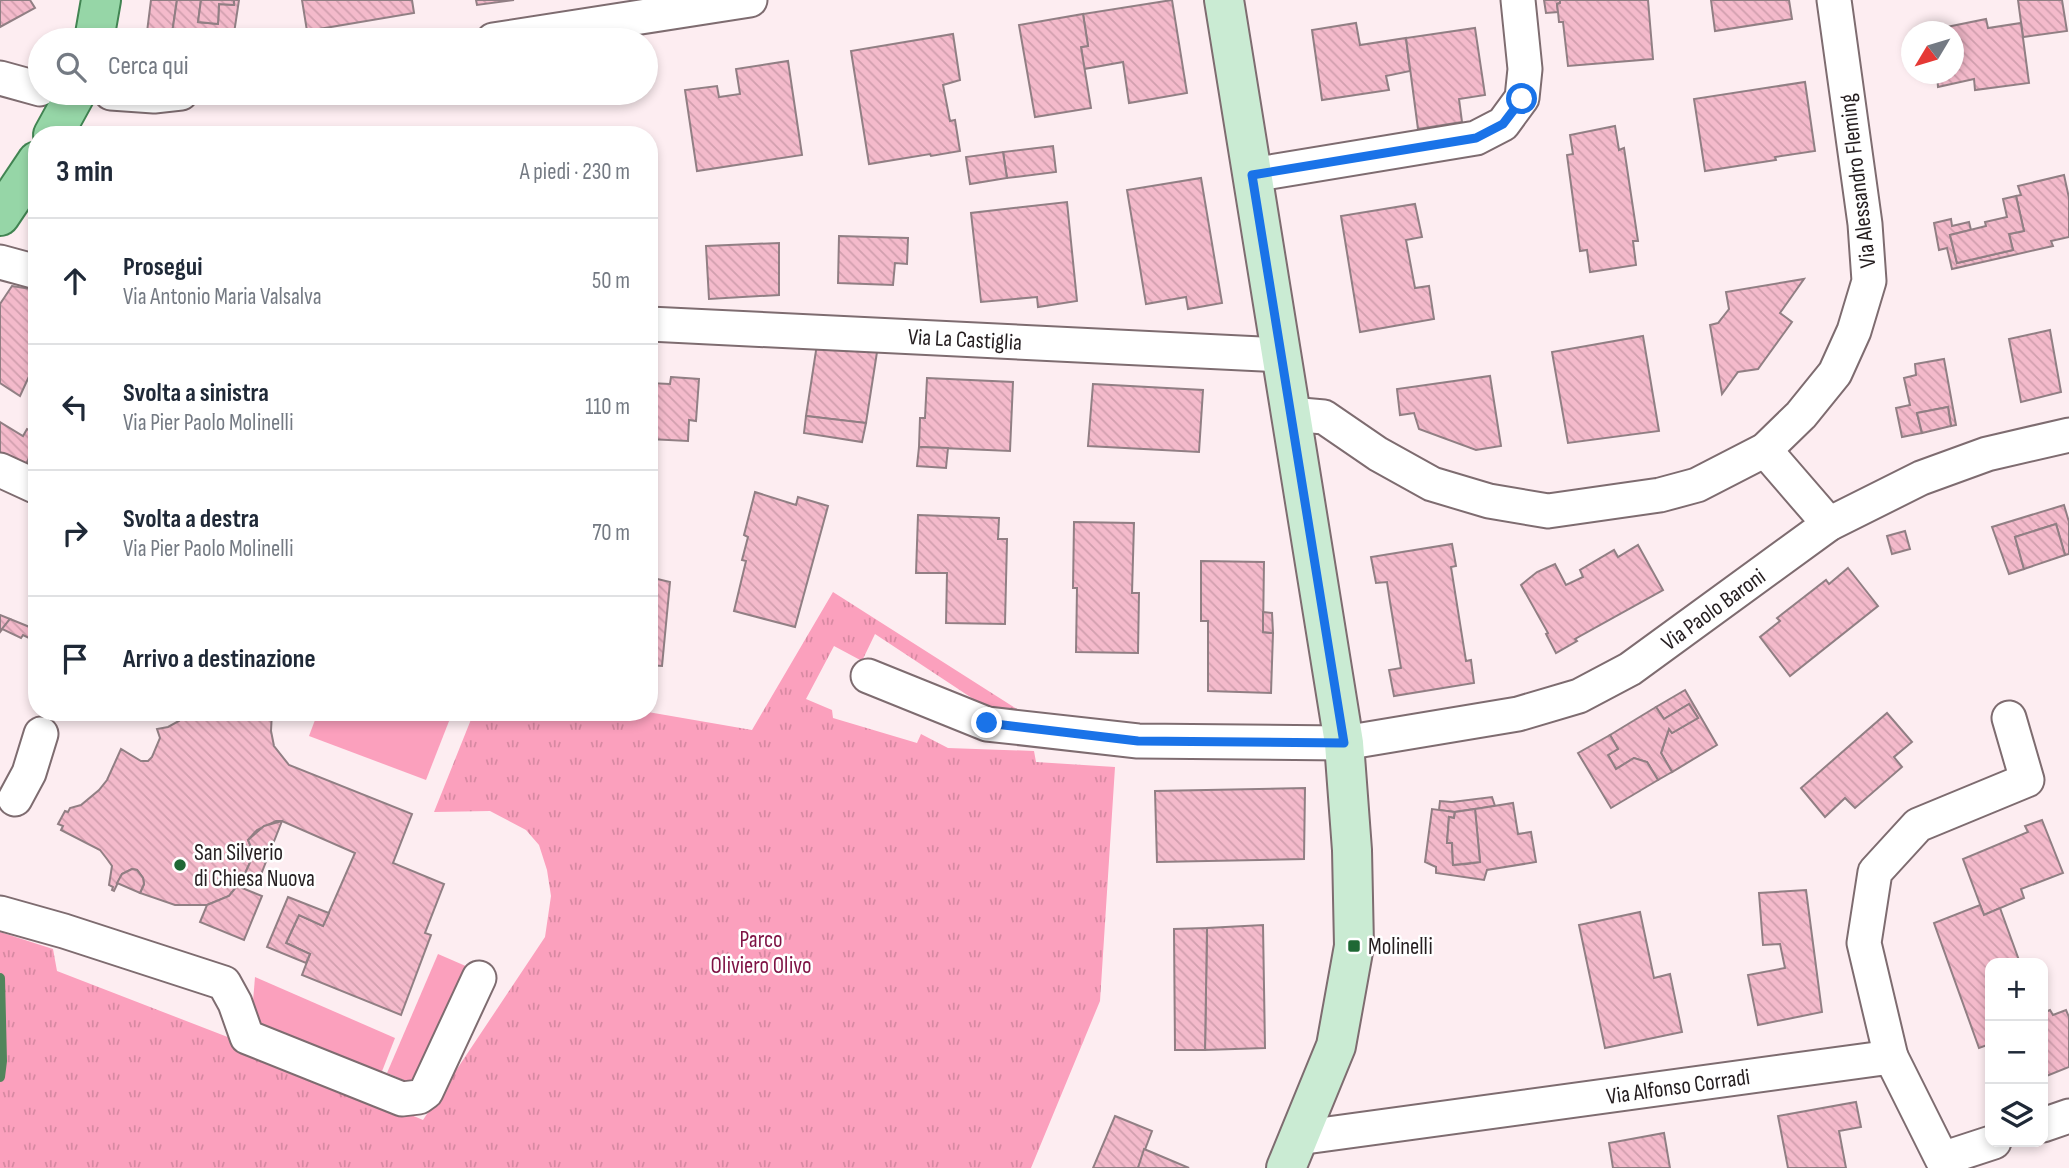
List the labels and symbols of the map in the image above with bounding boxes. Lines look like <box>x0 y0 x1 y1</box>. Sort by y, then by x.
north arrow <box>1901 21 1964 84</box>
route start <box>1506 83 1537 114</box>
street label: Via Alessandro Fleming <box>1833 92 1883 269</box>
street label: Via La Castiglia <box>907 323 1023 357</box>
street label: Via Paolo Baroni <box>1656 563 1771 657</box>
route end <box>971 707 1002 738</box>
place label: San Silverio di Chiesa Nuova <box>194 839 315 893</box>
marker: San Silverio di Chiesa Nuova <box>172 857 188 873</box>
park label: Parco Oliviero Olivo <box>711 926 811 980</box>
place label: Molinelli <box>1368 933 1433 961</box>
marker: Molinelli <box>1346 938 1362 954</box>
street label: Via Alfonso Corradi <box>1605 1063 1752 1111</box>

